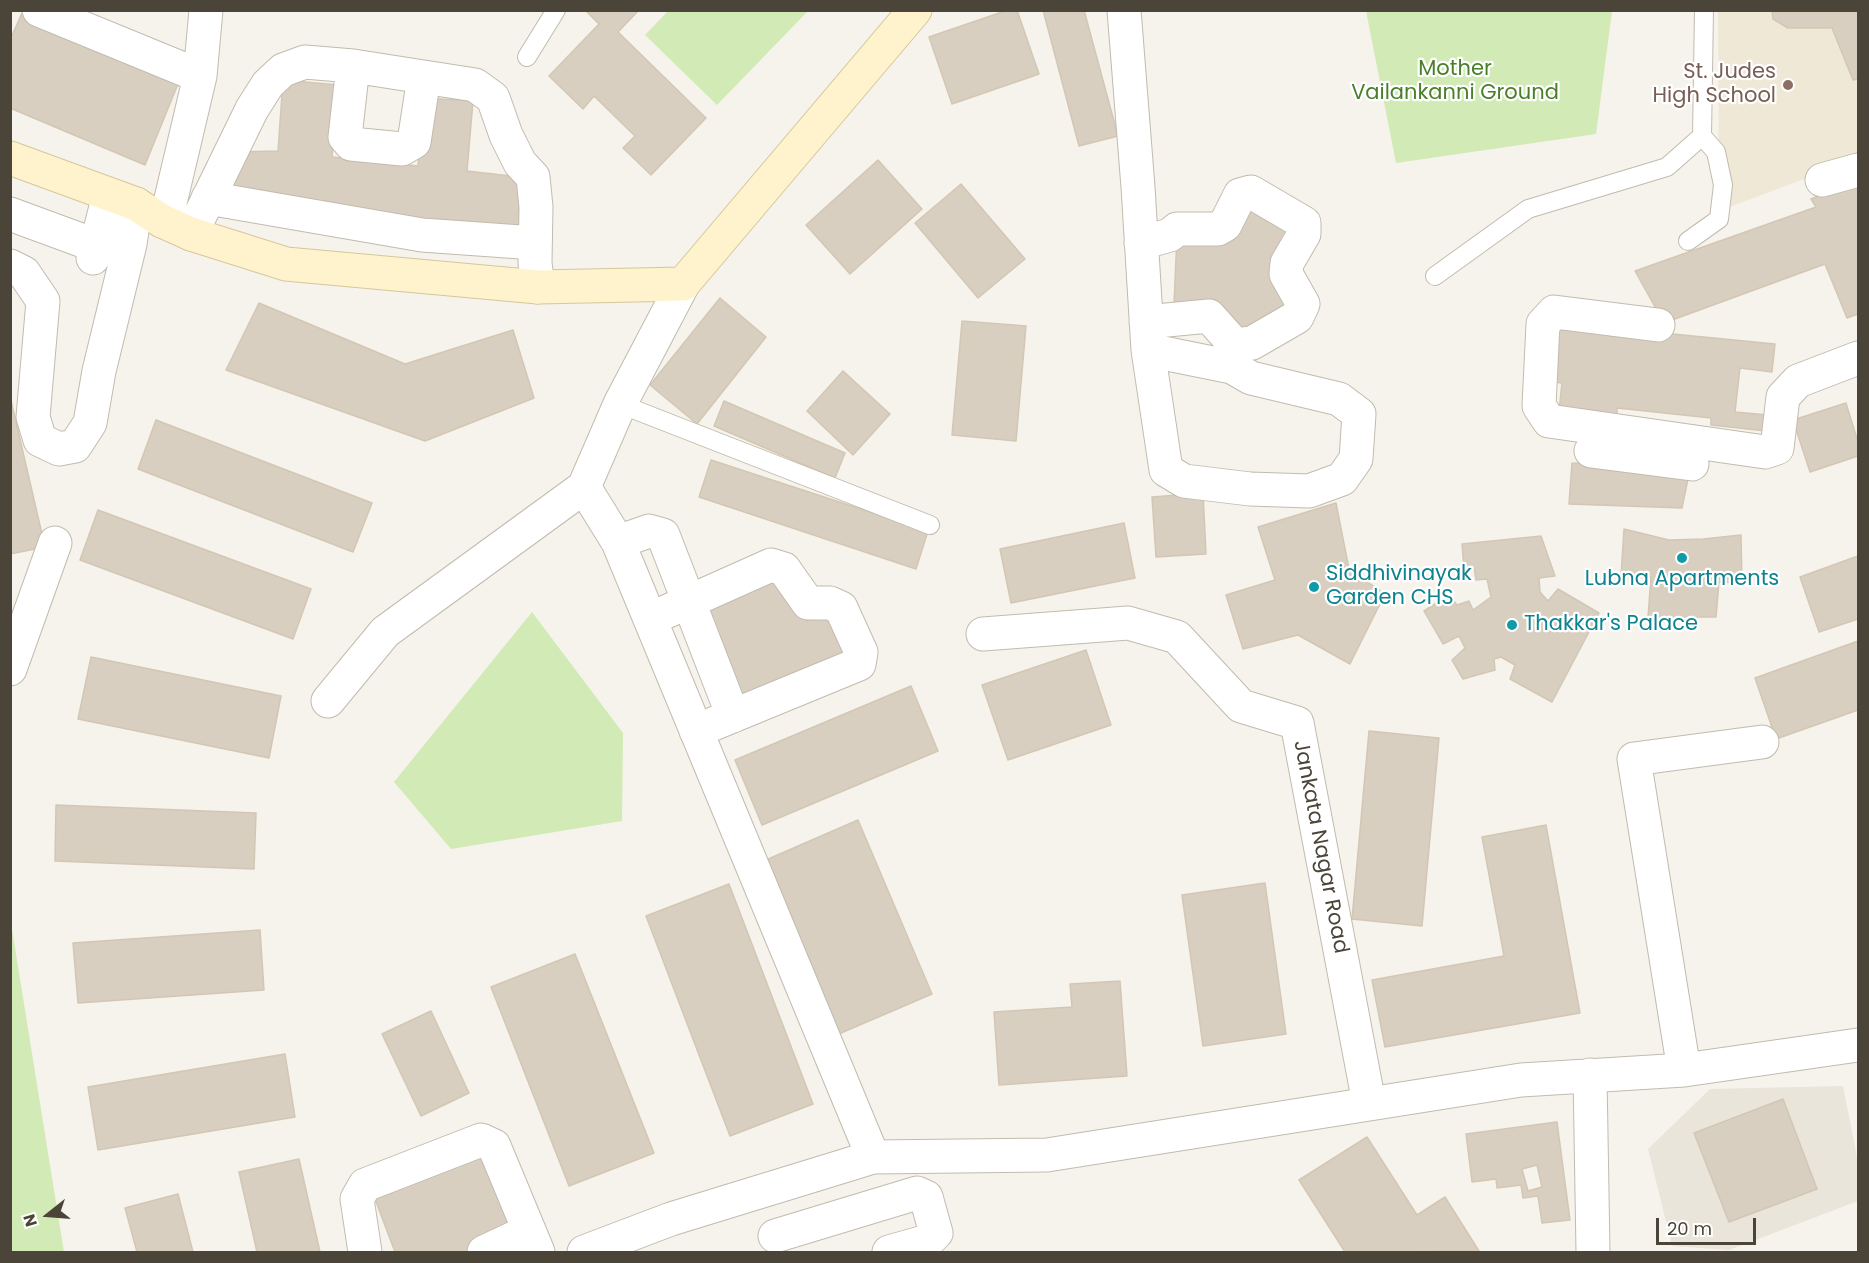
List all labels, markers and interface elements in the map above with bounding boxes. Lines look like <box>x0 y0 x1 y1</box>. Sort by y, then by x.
park label: Mother Vailankanni Ground <box>1351 57 1559 107</box>
place label: St. Judes High School <box>1652 60 1776 110</box>
marker: St. Judes High School <box>1781 78 1795 92</box>
marker: Lubna Apartments <box>1675 551 1689 565</box>
place label: Siddhivinayak Garden CHS <box>1326 562 1472 612</box>
place label: Lubna Apartments <box>1585 567 1779 593</box>
marker: Siddhivinayak Garden CHS <box>1307 580 1321 594</box>
place label: Thakkar's Palace <box>1524 612 1698 638</box>
marker: Thakkar's Palace <box>1505 618 1519 632</box>
street label: Jankata Nagar Road <box>1287 738 1353 956</box>
north arrow <box>18 1185 78 1245</box>
scale bar <box>1659 1206 1760 1244</box>
text: N <box>18 1211 43 1230</box>
text: 20 m <box>1667 1216 1712 1241</box>

